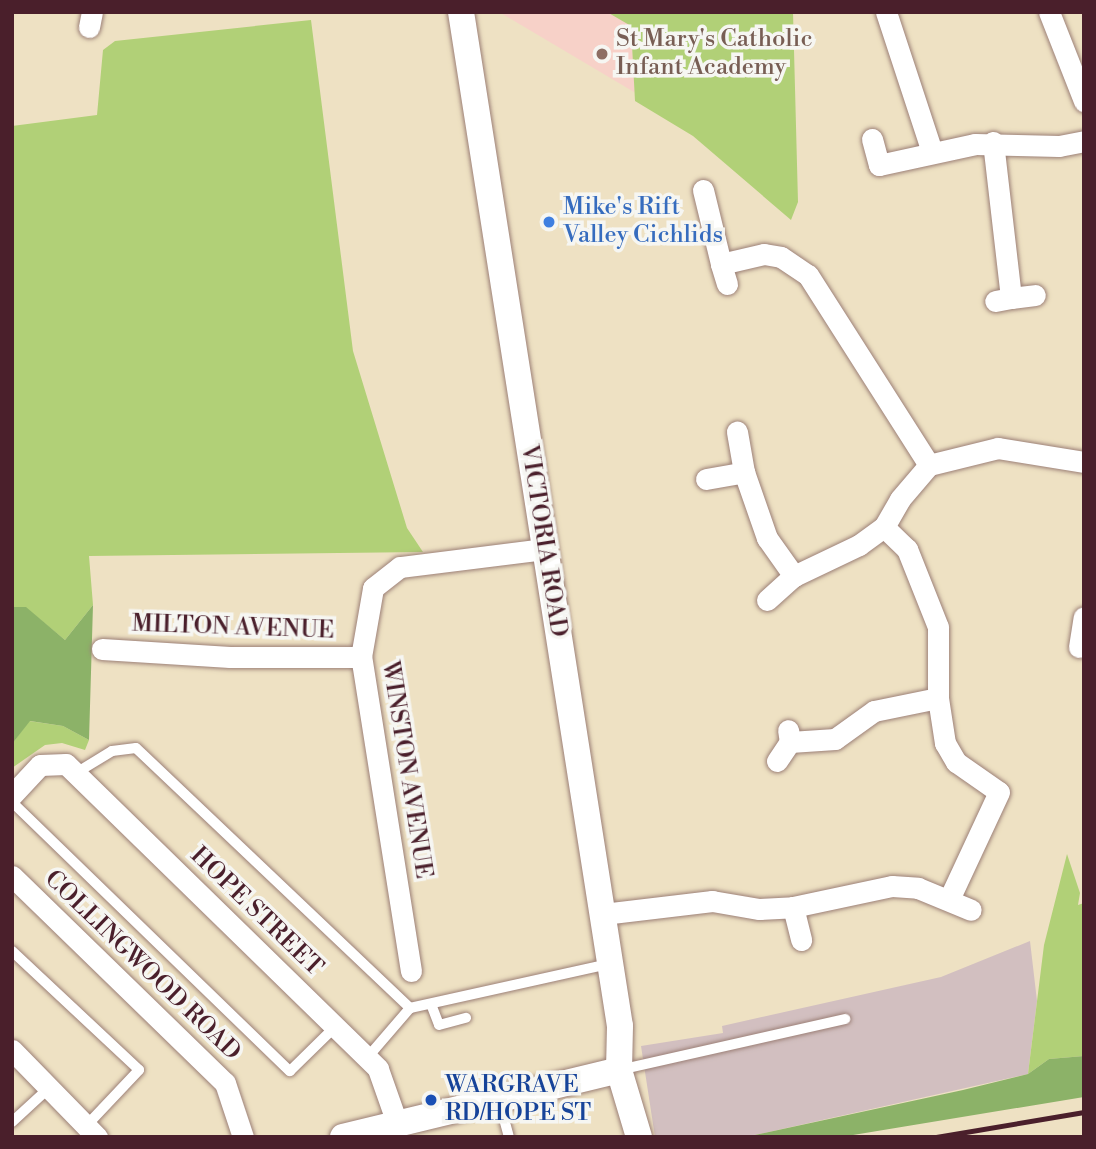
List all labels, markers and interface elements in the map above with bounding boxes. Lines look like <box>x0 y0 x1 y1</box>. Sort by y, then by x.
place label: St Mary's Catholic Infant Academy <box>616 26 813 82</box>
marker: St Mary's Catholic Infant Academy <box>594 46 610 62</box>
place label: Mike's Rift Valley Cichlids <box>563 194 723 250</box>
marker: Mike's Rift Valley Cichlids <box>541 214 557 230</box>
street label: VICTORIA ROAD <box>514 443 572 639</box>
street label: MILTON AVENUE <box>131 610 335 646</box>
street label: WINSTON AVENUE <box>375 659 437 881</box>
street label: HOPE STREET <box>184 842 328 982</box>
street label: COLLINGWOOD ROAD <box>38 865 246 1067</box>
place label: WARGRAVE RD/HOPE ST <box>445 1072 591 1128</box>
marker: WARGRAVE RD/HOPE ST <box>423 1092 439 1108</box>

